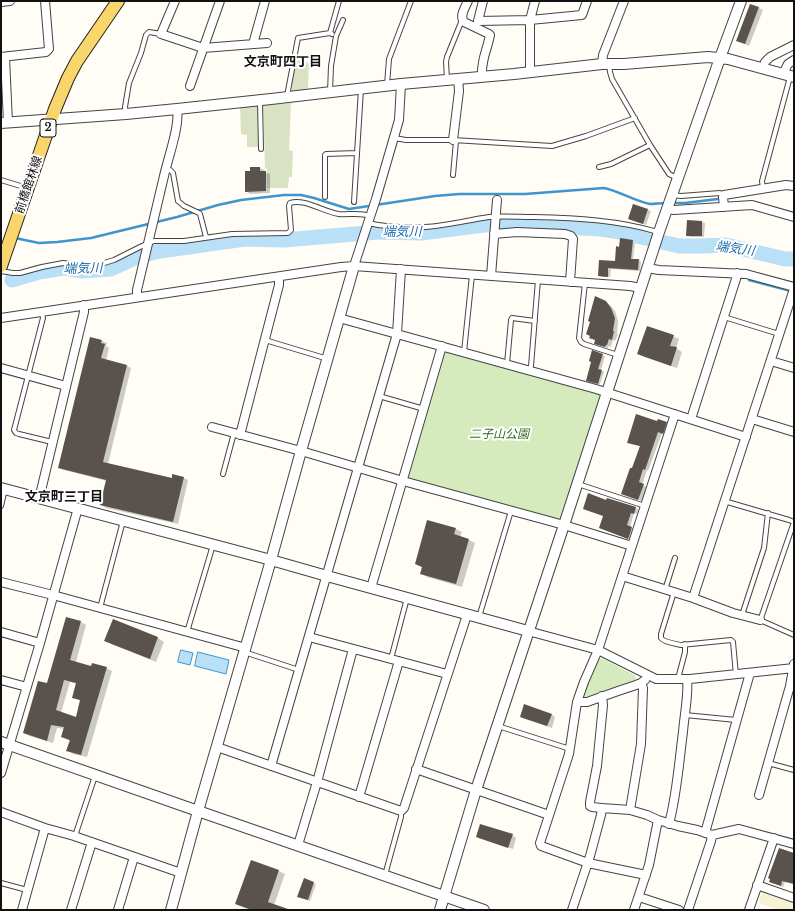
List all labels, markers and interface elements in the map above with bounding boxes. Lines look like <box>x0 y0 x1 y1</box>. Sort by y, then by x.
district label: 文京町四丁目 <box>244 54 322 70</box>
road number: 2 <box>40 119 56 137</box>
street label: 前橋館林線 <box>12 154 46 216</box>
water label: 端気川 <box>383 224 421 240</box>
water label: 端気川 <box>715 239 755 259</box>
water label: 端気川 <box>63 261 103 277</box>
park label: 二子山公園 <box>469 428 529 442</box>
district label: 文京町三丁目 <box>25 489 103 505</box>

